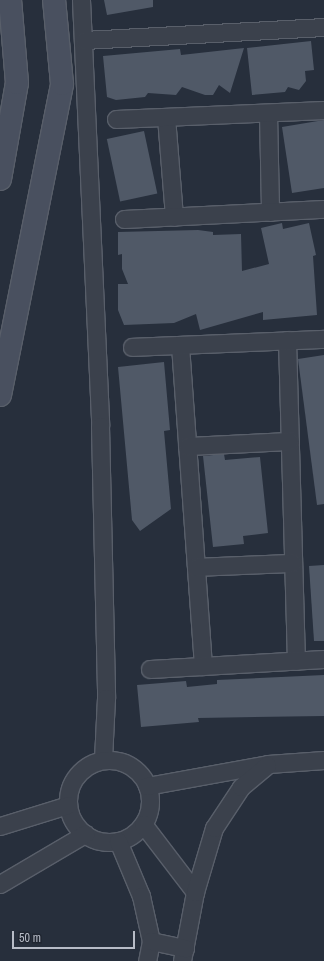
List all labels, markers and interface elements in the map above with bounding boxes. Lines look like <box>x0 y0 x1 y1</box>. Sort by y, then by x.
scale bar <box>14 923 137 949</box>
text: 50 m <box>19 930 41 946</box>

